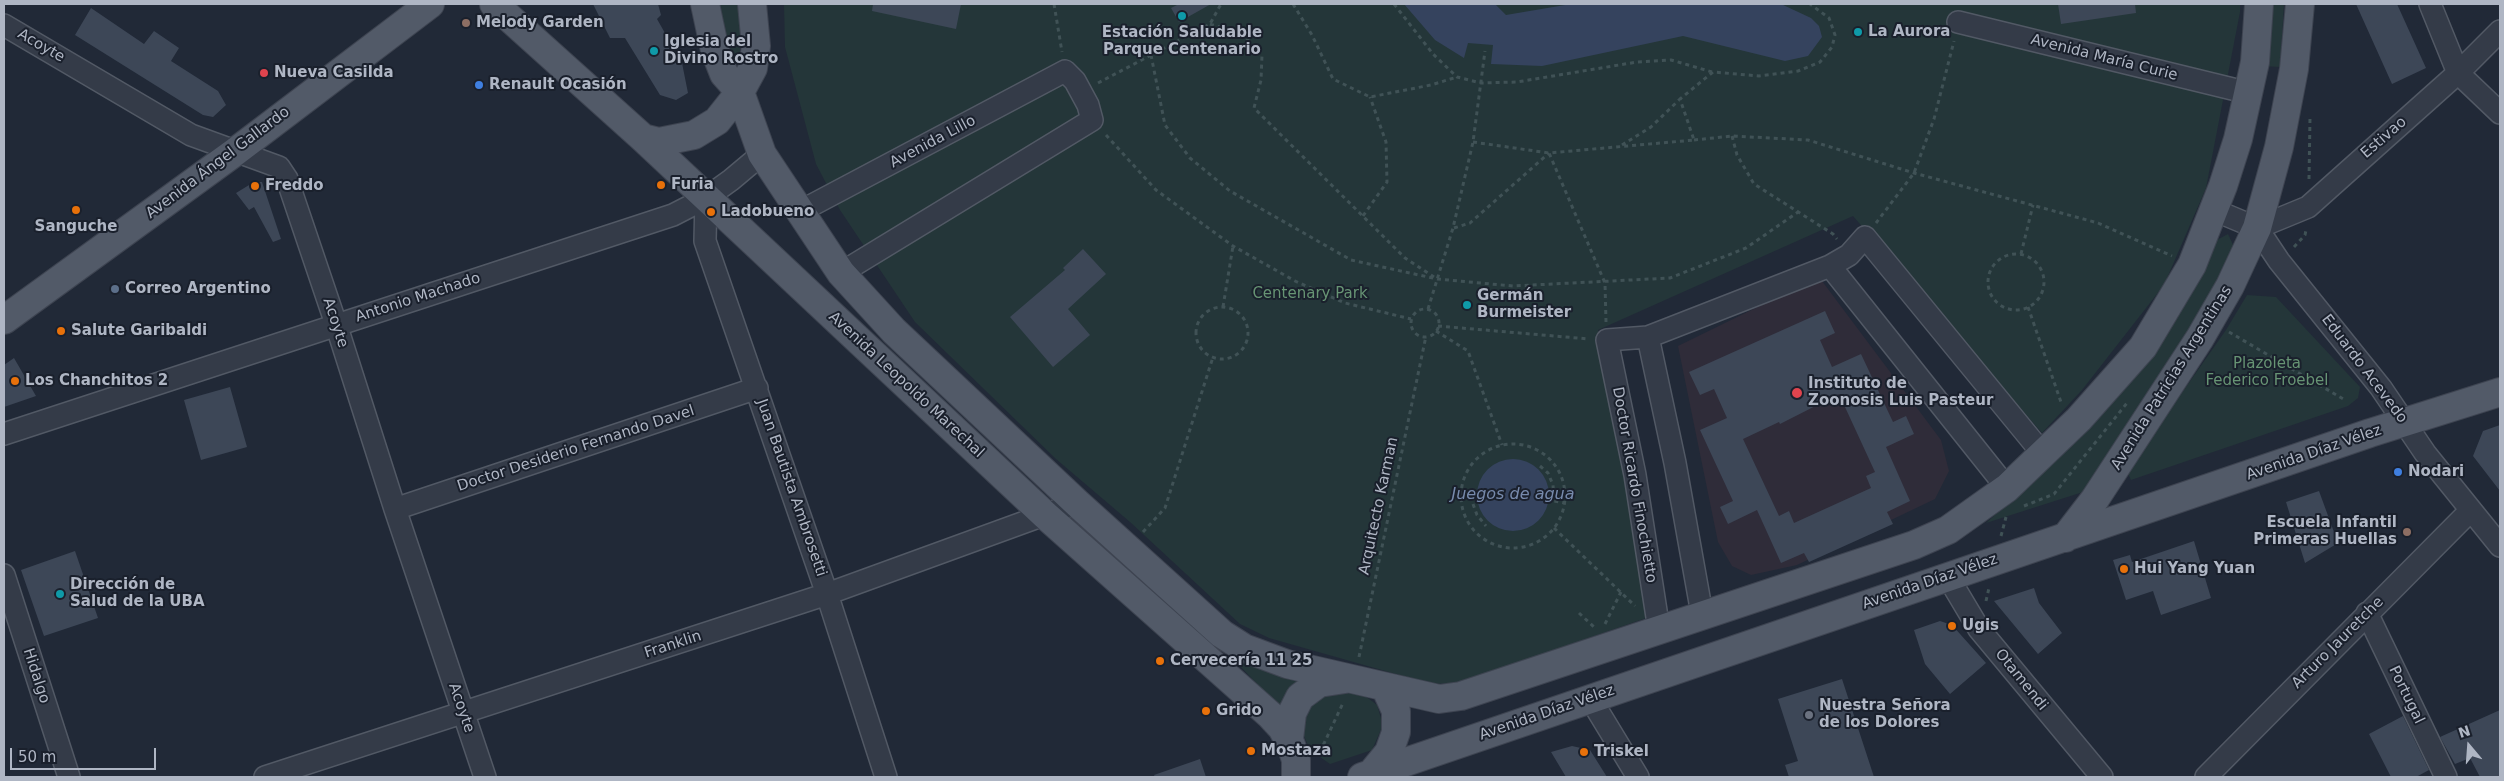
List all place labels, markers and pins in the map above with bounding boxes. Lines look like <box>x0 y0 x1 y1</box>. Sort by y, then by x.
marker: Estación Saludable Parque Centenario <box>1176 10 1188 22</box>
place label: Melody Garden <box>476 14 604 32</box>
marker: Melody Garden <box>460 17 472 29</box>
place label: La Aurora <box>1868 23 1950 41</box>
place label: Estación Saludable Parque Centenario <box>1102 24 1262 59</box>
marker: La Aurora <box>1852 26 1864 38</box>
place label: Iglesia del Divino Rostro <box>664 33 778 68</box>
marker: Iglesia del Divino Rostro <box>648 45 660 57</box>
place label: Nueva Casilda <box>274 64 394 82</box>
marker: Nueva Casilda <box>258 67 270 79</box>
place label: Renault Ocasión <box>489 76 627 94</box>
marker: Renault Ocasión <box>473 79 485 91</box>
place label: Furia <box>671 176 714 194</box>
place label: Freddo <box>265 177 324 195</box>
marker: Furia <box>655 179 667 191</box>
marker: Freddo <box>249 180 261 192</box>
place label: Ladobueno <box>721 203 814 221</box>
marker: Sanguche <box>70 204 82 216</box>
marker: Ladobueno <box>705 206 717 218</box>
place label: Sanguche <box>35 218 117 236</box>
place label: Correo Argentino <box>125 280 271 298</box>
marker: Correo Argentino <box>109 283 121 295</box>
place label: Germán Burmeister <box>1477 287 1571 322</box>
marker: Germán Burmeister <box>1461 299 1473 311</box>
place label: Salute Garibaldi <box>71 322 207 340</box>
marker: Salute Garibaldi <box>55 325 67 337</box>
place label: Los Chanchitos 2 <box>25 372 168 390</box>
marker: Los Chanchitos 2 <box>9 375 21 387</box>
place label: Instituto de Zoonosis Luis Pasteur <box>1808 375 1993 410</box>
marker: Instituto de Zoonosis Luis Pasteur <box>1790 386 1804 400</box>
place label: Nodari <box>2408 463 2464 481</box>
marker: Nodari <box>2392 466 2404 478</box>
place label: Escuela Infantil Primeras Huellas <box>2253 514 2397 549</box>
marker: Escuela Infantil Primeras Huellas <box>2401 526 2413 538</box>
place label: Hui Yang Yuan <box>2134 560 2255 578</box>
marker: Hui Yang Yuan <box>2118 563 2130 575</box>
place label: Dirección de Salud de la UBA <box>70 576 205 611</box>
marker: Dirección de Salud de la UBA <box>54 588 66 600</box>
place label: Ugis <box>1962 617 1999 635</box>
marker: Ugis <box>1946 620 1958 632</box>
place label: Cervecería 11 25 <box>1170 652 1312 670</box>
marker: Cervecería 11 25 <box>1154 655 1166 667</box>
place label: Nuestra Señora de los Dolores <box>1819 697 1951 732</box>
place label: Grido <box>1216 702 1262 720</box>
marker: Grido <box>1200 705 1212 717</box>
marker: Nuestra Señora de los Dolores <box>1803 709 1815 721</box>
place label: Mostaza <box>1261 742 1331 760</box>
place label: Triskel <box>1594 743 1649 761</box>
marker: Mostaza <box>1245 745 1257 757</box>
marker: Triskel <box>1578 746 1590 758</box>

